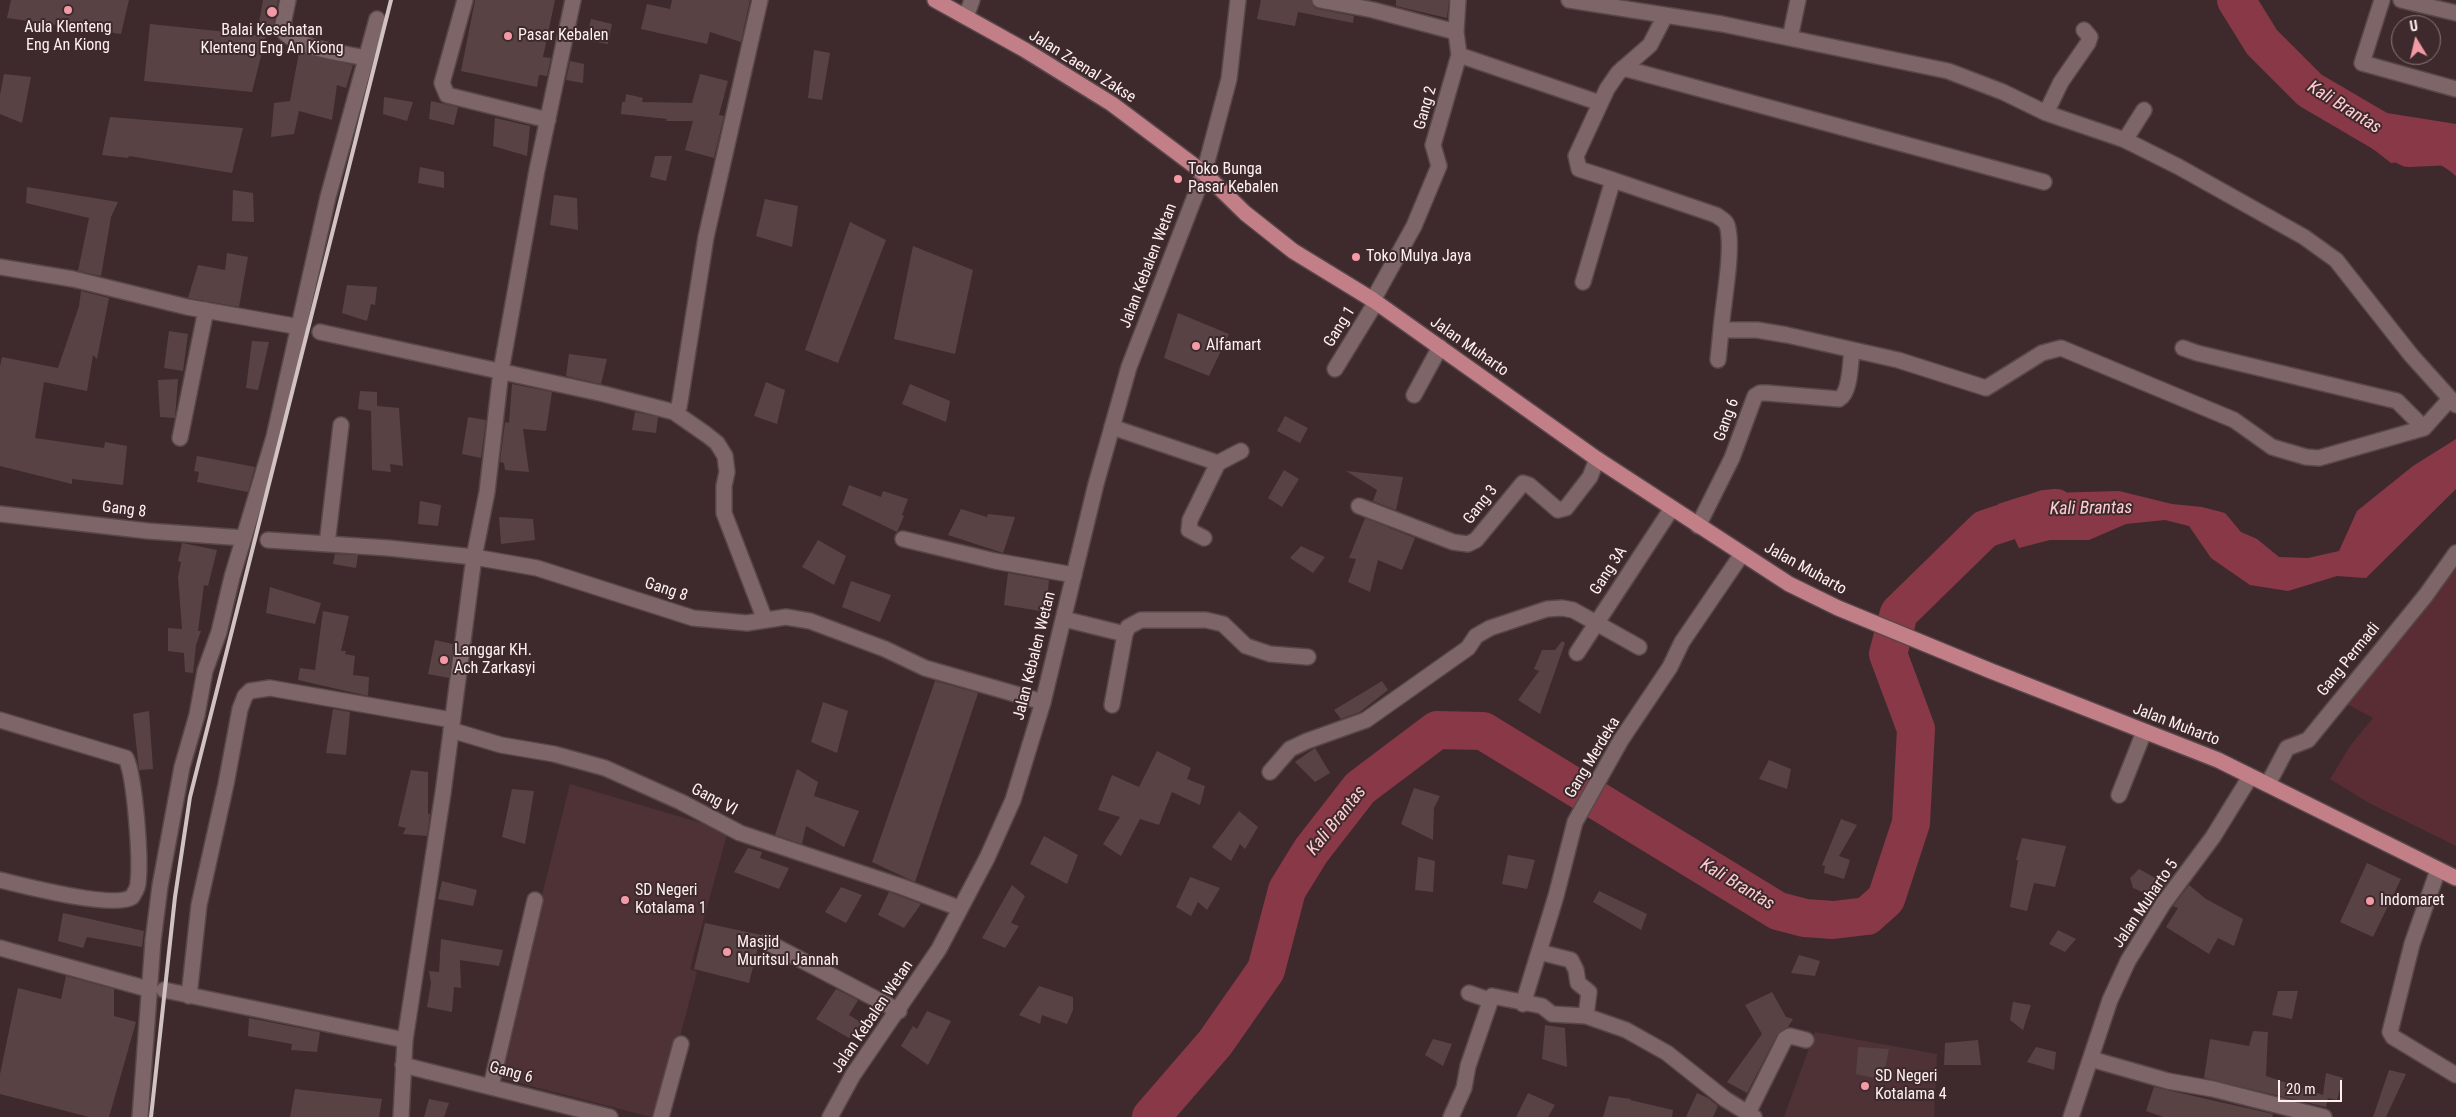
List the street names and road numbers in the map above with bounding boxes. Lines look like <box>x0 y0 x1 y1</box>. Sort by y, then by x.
street label: Jalan Zaenal Zakse <box>1025 26 1139 108</box>
street label: Gang 2 <box>1411 84 1441 132</box>
street label: Jalan Kebalen Wetan <box>1116 201 1182 331</box>
street label: Gang 1 <box>1320 303 1360 351</box>
street label: Jalan Muharto <box>1426 313 1512 381</box>
street label: Gang 6 <box>1710 396 1744 444</box>
street label: Gang 3 <box>1460 482 1502 528</box>
street label: Gang 8 <box>101 498 147 522</box>
street label: Jalan Muharto <box>1760 538 1850 600</box>
street label: Gang 3A <box>1586 543 1632 599</box>
street label: Gang 8 <box>642 574 690 606</box>
street label: Jalan Kebalen Wetan <box>1010 590 1060 722</box>
street label: Gang Permadi <box>2314 619 2384 701</box>
street label: Jalan Muharto <box>2130 700 2222 750</box>
street label: Gang Merdeka <box>1561 714 1625 802</box>
street label: Gang VI <box>688 780 740 820</box>
street label: Jalan Muharto 5 <box>2109 856 2183 952</box>
street label: Jalan Kebalen Wetan <box>828 957 918 1077</box>
street label: Gang 6 <box>487 1058 535 1088</box>

